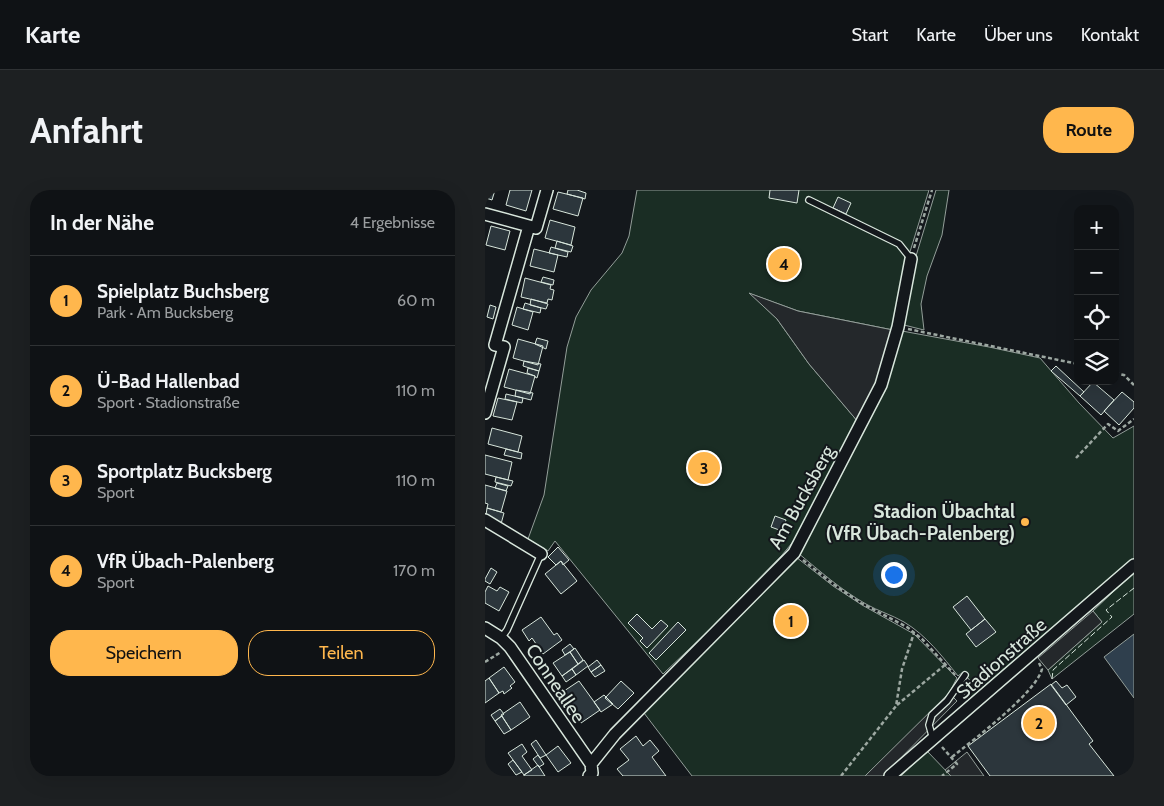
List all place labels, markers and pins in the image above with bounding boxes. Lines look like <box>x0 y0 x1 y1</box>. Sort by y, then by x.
pin: 4 <box>768 245 800 283</box>
pin: 3 <box>688 449 720 487</box>
place label: Stadion Übachtal (VfR Übach-Palenberg) <box>826 500 1015 545</box>
marker: Stadion Übachtal (VfR Übach-Palenberg) <box>1019 516 1031 528</box>
pin: 1 <box>775 602 807 640</box>
pin: 2 <box>1023 704 1055 742</box>

